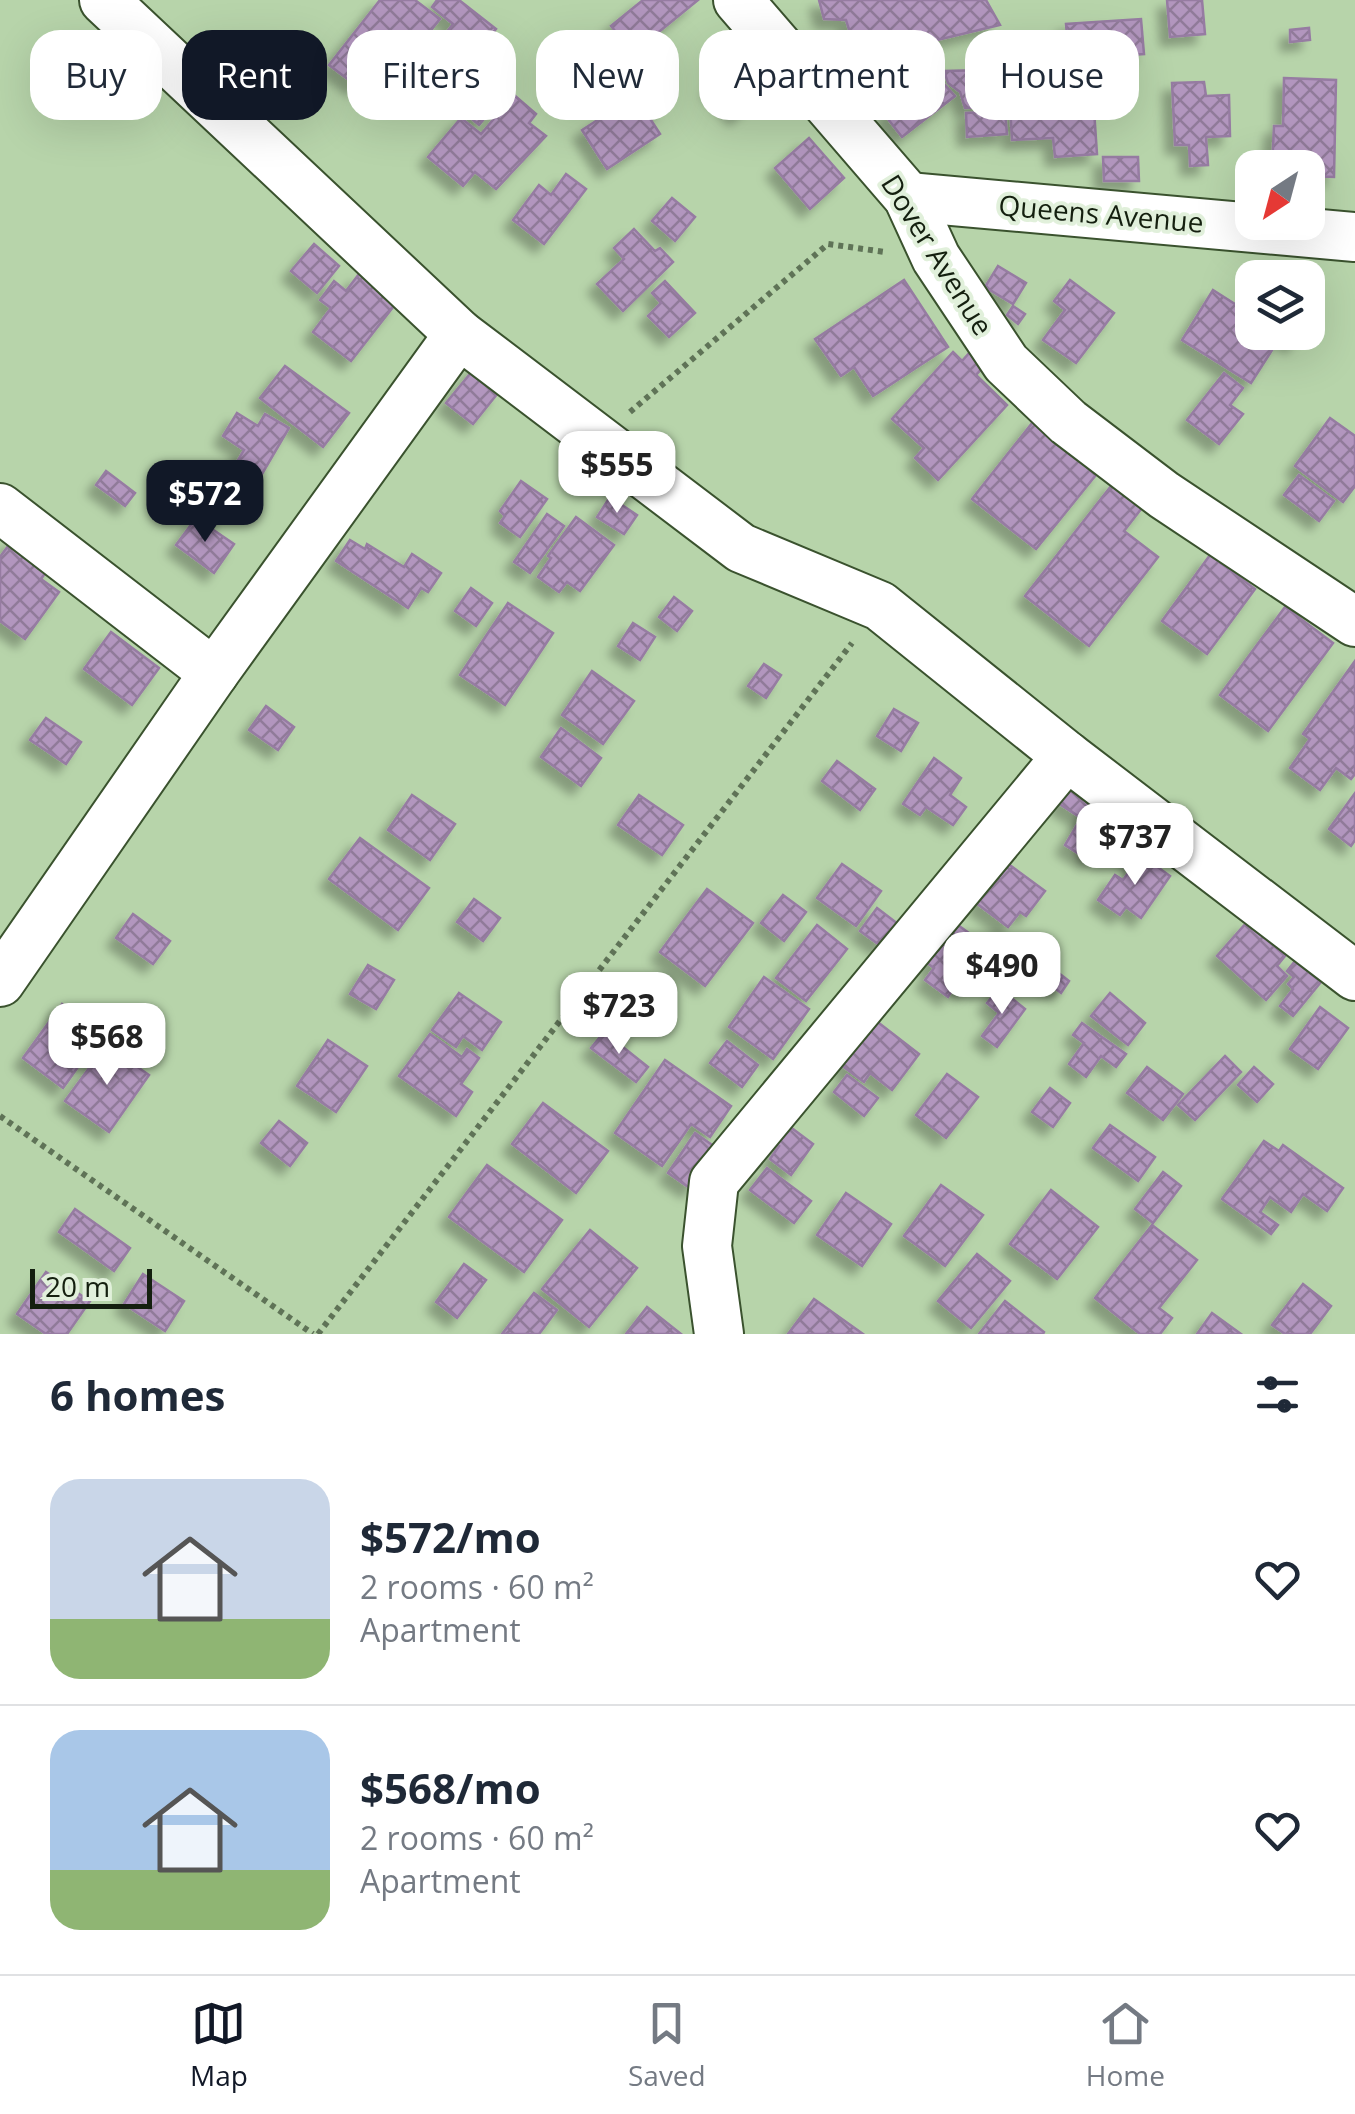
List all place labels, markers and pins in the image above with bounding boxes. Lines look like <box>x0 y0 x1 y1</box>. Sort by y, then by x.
pin: $555 <box>558 431 676 516</box>
pin: $572 <box>146 460 264 545</box>
pin: $737 <box>1076 803 1194 888</box>
pin: $490 <box>943 932 1061 1017</box>
pin: $723 <box>560 972 678 1057</box>
pin: $568 <box>48 1003 166 1088</box>

